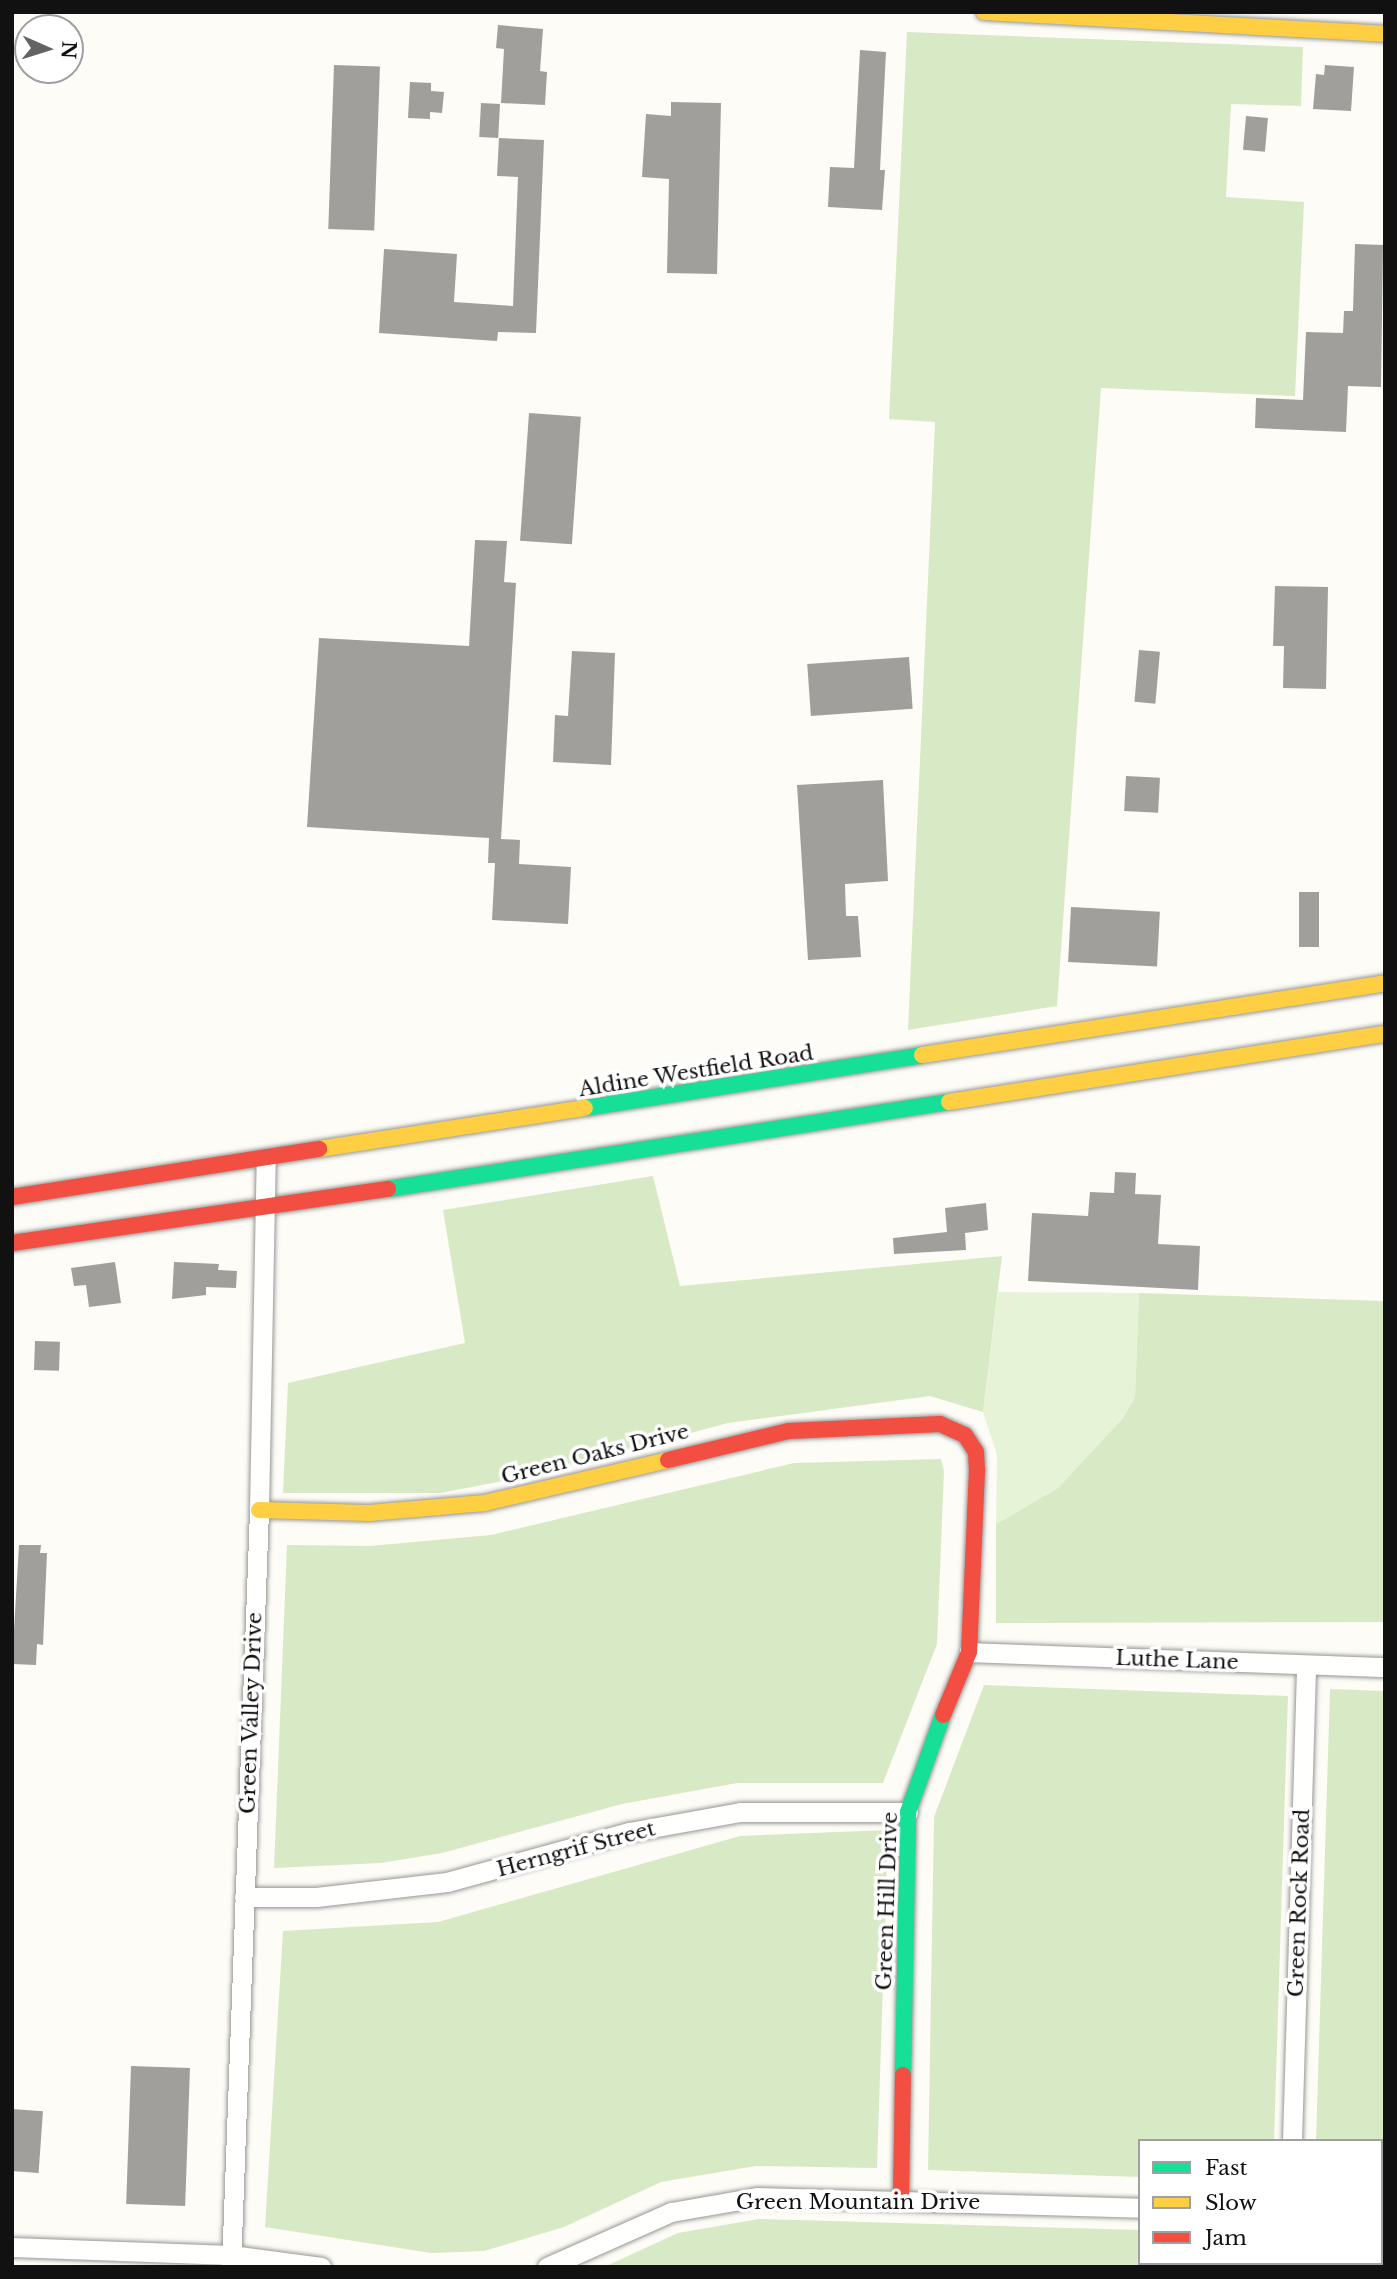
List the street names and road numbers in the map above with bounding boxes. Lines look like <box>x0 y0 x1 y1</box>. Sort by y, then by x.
street label: Aldine Westfield Road <box>576 1040 816 1102</box>
street label: Green Oaks Drive <box>499 1418 691 1490</box>
street label: Green Valley Drive <box>235 1611 267 1815</box>
street label: Luthe Lane <box>1115 1645 1239 1675</box>
street label: Green Rock Road <box>1283 1808 1315 1998</box>
street label: Green Hill Drive <box>871 1811 903 1991</box>
street label: Herngrif Street <box>494 1816 658 1882</box>
street label: Green Mountain Drive <box>736 2189 980 2215</box>

